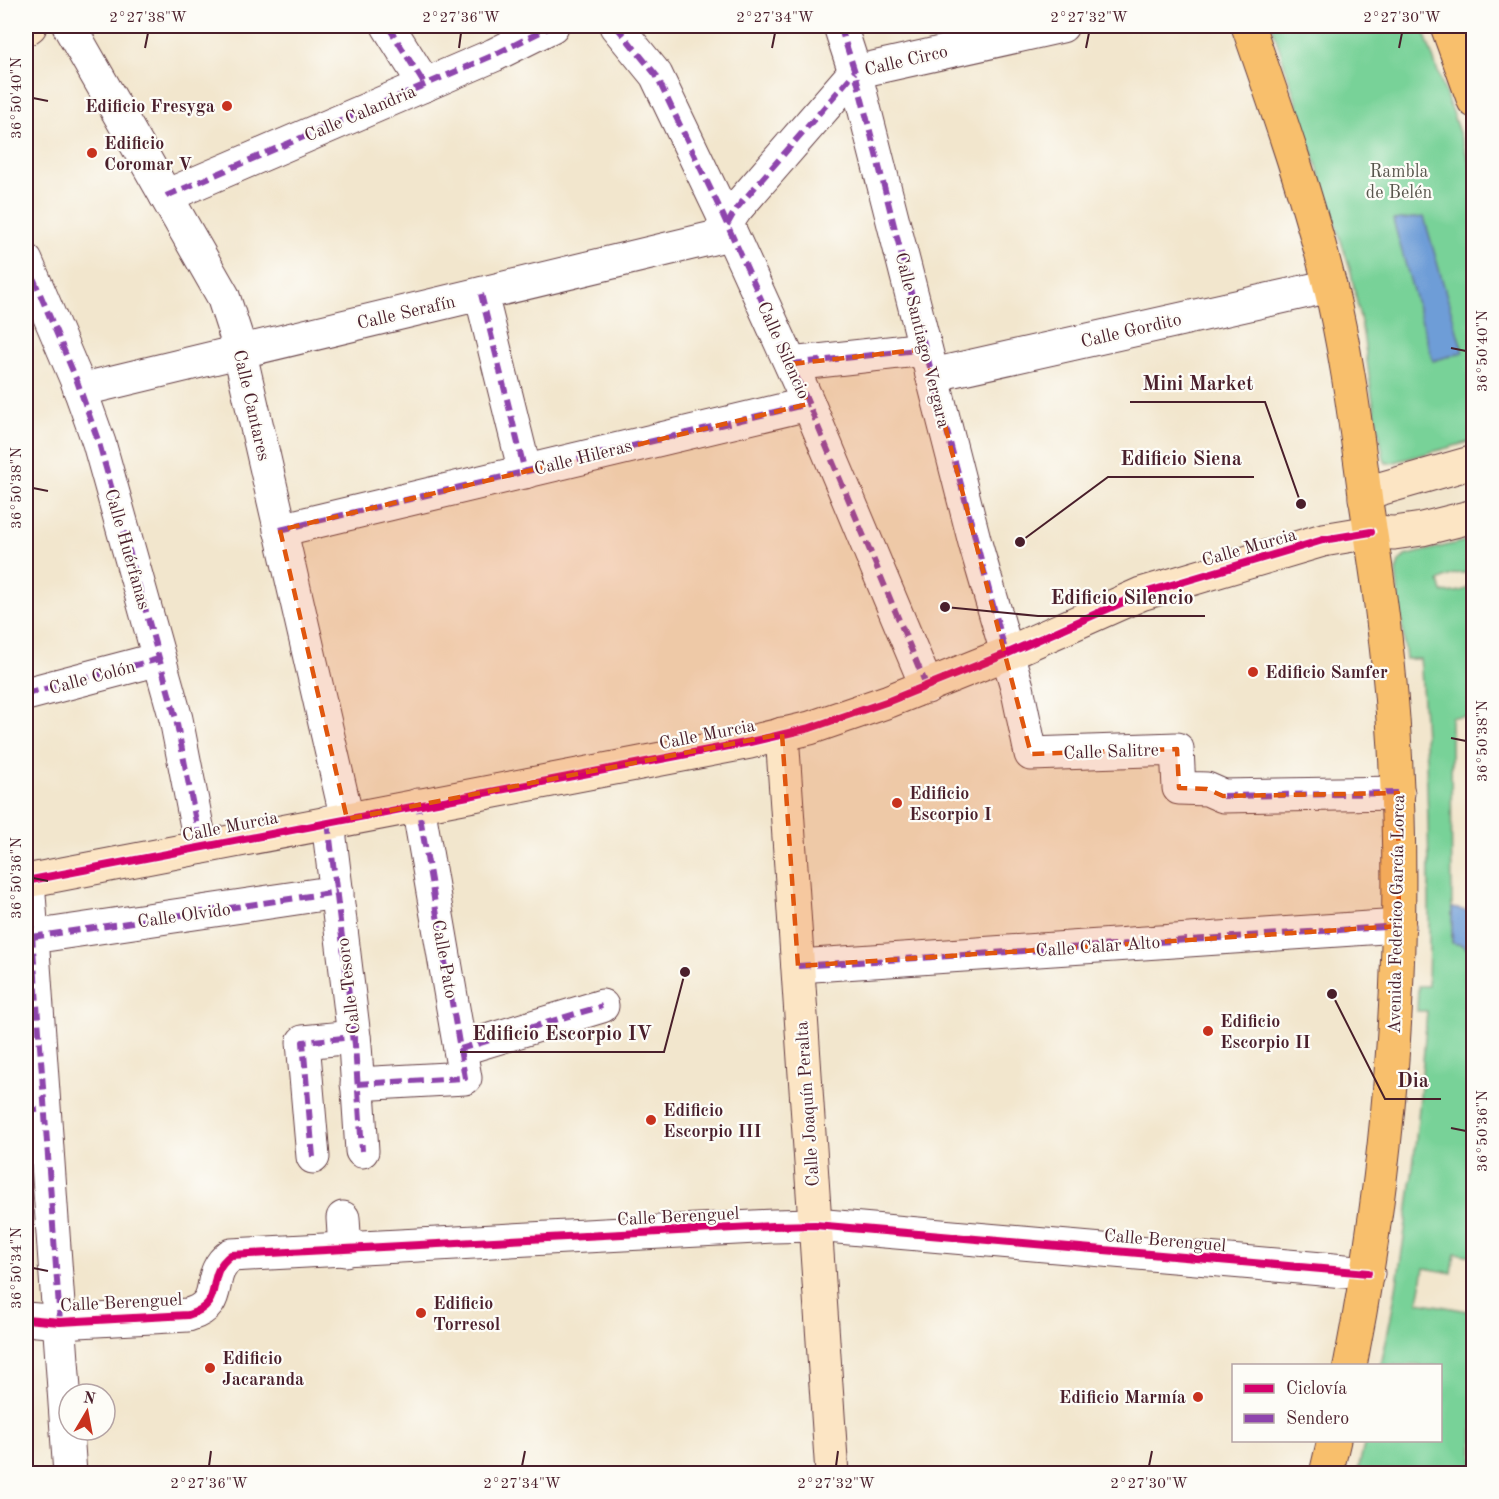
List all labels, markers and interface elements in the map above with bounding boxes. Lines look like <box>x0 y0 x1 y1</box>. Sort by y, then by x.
text: 2°27'38"W <box>109 11 187 26</box>
text: 2°27'36"W <box>422 11 500 26</box>
text: 2°27'34"W <box>736 11 814 26</box>
text: 2°27'32"W <box>1050 11 1128 26</box>
text: 2°27'30"W <box>1363 11 1441 26</box>
street label: Calle Circo <box>863 43 950 79</box>
text: 36°50'40"N <box>10 57 25 139</box>
street label: Calle Calandria <box>302 82 419 145</box>
place label: Edificio Fresyga <box>85 98 215 116</box>
marker: Edificio Fresyga <box>220 99 234 113</box>
place label: Edificio Coromar V <box>104 135 192 174</box>
marker: Edificio Coromar V <box>85 146 99 160</box>
park label: Rambla de Belén <box>1366 163 1432 202</box>
street label: Calle Santiago Vergara <box>891 251 953 430</box>
street label: Calle Serafín <box>355 293 457 333</box>
street label: Calle Silencio <box>754 299 813 402</box>
text: 36°50'40"N <box>1476 310 1491 392</box>
street label: Calle Gordito <box>1079 311 1183 351</box>
street label: Calle Cantares <box>230 348 273 463</box>
callout: Mini Market <box>1130 364 1265 402</box>
text: Mini Market <box>1143 375 1253 395</box>
street label: Calle Hileras <box>532 437 634 479</box>
callout: Edificio Siena <box>1108 439 1254 477</box>
text: 36°50'38"N <box>10 447 25 529</box>
text: Edificio Siena <box>1120 450 1242 470</box>
street label: Calle Huérfanas <box>101 487 153 612</box>
street label: Calle Murcia <box>1200 526 1299 570</box>
callout: Edificio Silencio <box>1038 578 1205 616</box>
text: Edificio Silencio <box>1050 589 1194 609</box>
street label: Calle Colón <box>47 658 138 698</box>
place label: Edificio Samfer <box>1265 664 1388 682</box>
marker: Edificio Samfer <box>1246 665 1260 679</box>
text: 36°50'38"N <box>1476 700 1491 782</box>
street label: Calle Murcia <box>658 717 757 753</box>
street label: Calle Salitre <box>1063 741 1159 763</box>
place label: Edificio Escorpio I <box>909 785 992 824</box>
street label: Avenida Federico García Lorca <box>1386 794 1408 1034</box>
marker: Edificio Escorpio I <box>890 796 904 810</box>
street label: Calle Murcia <box>181 809 280 845</box>
text: 36°50'36"N <box>10 837 25 919</box>
street label: Calle Olvido <box>136 901 232 931</box>
street label: Calle Pato <box>428 918 460 1000</box>
street label: Calle Calar Alto <box>1035 934 1161 960</box>
street label: Calle Tesoro <box>334 937 364 1035</box>
place label: Edificio Escorpio II <box>1220 1013 1311 1052</box>
callout: Edificio Escorpio IV <box>460 1014 664 1052</box>
street label: Calle Joaquín Peralta <box>793 1021 823 1187</box>
marker: Edificio Escorpio II <box>1201 1024 1215 1038</box>
text: Edificio Escorpio IV <box>472 1025 652 1045</box>
callout: Dia <box>1385 1061 1441 1099</box>
text: Dia <box>1397 1072 1429 1092</box>
text: 36°50'36"N <box>1476 1090 1491 1172</box>
place label: Edificio Escorpio III <box>663 1102 762 1141</box>
marker: Edificio Escorpio III <box>644 1113 658 1127</box>
street label: Calle Berenguel <box>616 1205 740 1229</box>
text: 36°50'34"N <box>10 1227 25 1309</box>
street label: Calle Berenguel <box>1103 1227 1227 1255</box>
street label: Calle Berenguel <box>59 1291 183 1315</box>
place label: Edificio Torresol <box>433 1295 501 1334</box>
marker: Edificio Torresol <box>414 1306 428 1320</box>
place label: Edificio Jacaranda <box>222 1350 304 1389</box>
marker: Edificio Jacaranda <box>203 1361 217 1375</box>
legend <box>1232 1364 1442 1442</box>
text: Ciclovía <box>1286 1380 1347 1398</box>
north arrow <box>57 1382 117 1442</box>
place label: Edificio Marmía <box>1059 1389 1186 1407</box>
text: N <box>82 1390 97 1408</box>
marker: Edificio Marmía <box>1191 1390 1205 1404</box>
text: Sendero <box>1286 1410 1349 1428</box>
text: 2°27'36"W <box>170 1477 248 1492</box>
text: 2°27'34"W <box>483 1477 561 1492</box>
text: 2°27'32"W <box>797 1477 875 1492</box>
text: 2°27'30"W <box>1110 1477 1188 1492</box>

